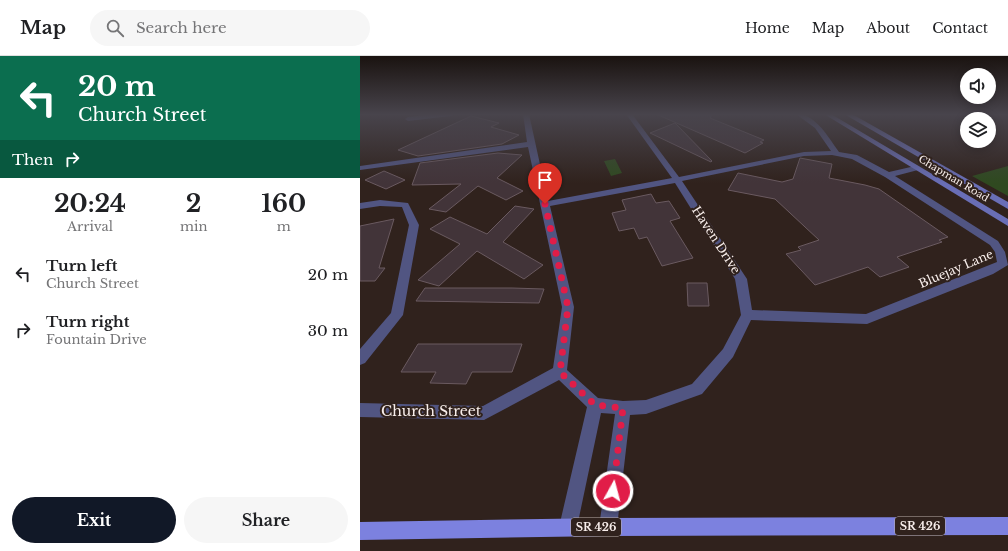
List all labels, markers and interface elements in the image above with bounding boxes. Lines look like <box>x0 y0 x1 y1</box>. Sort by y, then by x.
search box <box>90 10 370 46</box>
text: Map <box>20 16 66 39</box>
icon: search <box>104 17 126 39</box>
text: Search here <box>136 18 227 37</box>
text: Home <box>745 19 790 37</box>
text: Map <box>812 19 844 37</box>
text: About <box>866 19 910 37</box>
text: Contact <box>932 19 988 37</box>
map controls <box>960 68 996 148</box>
button: sound <box>960 68 996 104</box>
text: 20 m <box>78 69 156 104</box>
icon: left <box>12 72 64 124</box>
text: Church Street <box>78 104 207 126</box>
button: layers <box>960 112 996 148</box>
icon: right <box>61 148 83 170</box>
text: Then <box>12 150 53 169</box>
street label: Chapman Road <box>916 152 992 205</box>
pin <box>528 163 562 204</box>
icon: arrive <box>534 169 556 191</box>
text: 20:24 <box>54 189 126 218</box>
text: 2 <box>186 189 201 218</box>
text: 160 <box>261 189 306 218</box>
street label: Haven Drive <box>689 203 744 276</box>
text: Arrival <box>67 218 113 235</box>
text: min <box>180 218 207 235</box>
text: m <box>277 218 291 235</box>
street label: Bluejay Lane <box>916 246 995 291</box>
text: Turn left <box>46 256 117 275</box>
icon: left <box>12 263 34 285</box>
text: 20 m <box>308 265 348 284</box>
text: Church Street <box>46 275 139 292</box>
text: Turn right <box>46 312 129 331</box>
icon: right <box>12 319 34 341</box>
text: 30 m <box>308 321 348 340</box>
text: Fountain Drive <box>46 331 147 348</box>
street label: Church Street <box>381 402 482 420</box>
position arrow <box>592 470 634 512</box>
button: Exit <box>12 497 176 543</box>
button: Share <box>184 497 348 543</box>
road number: SR 426 <box>895 517 945 535</box>
road number: SR 426 <box>571 518 621 536</box>

